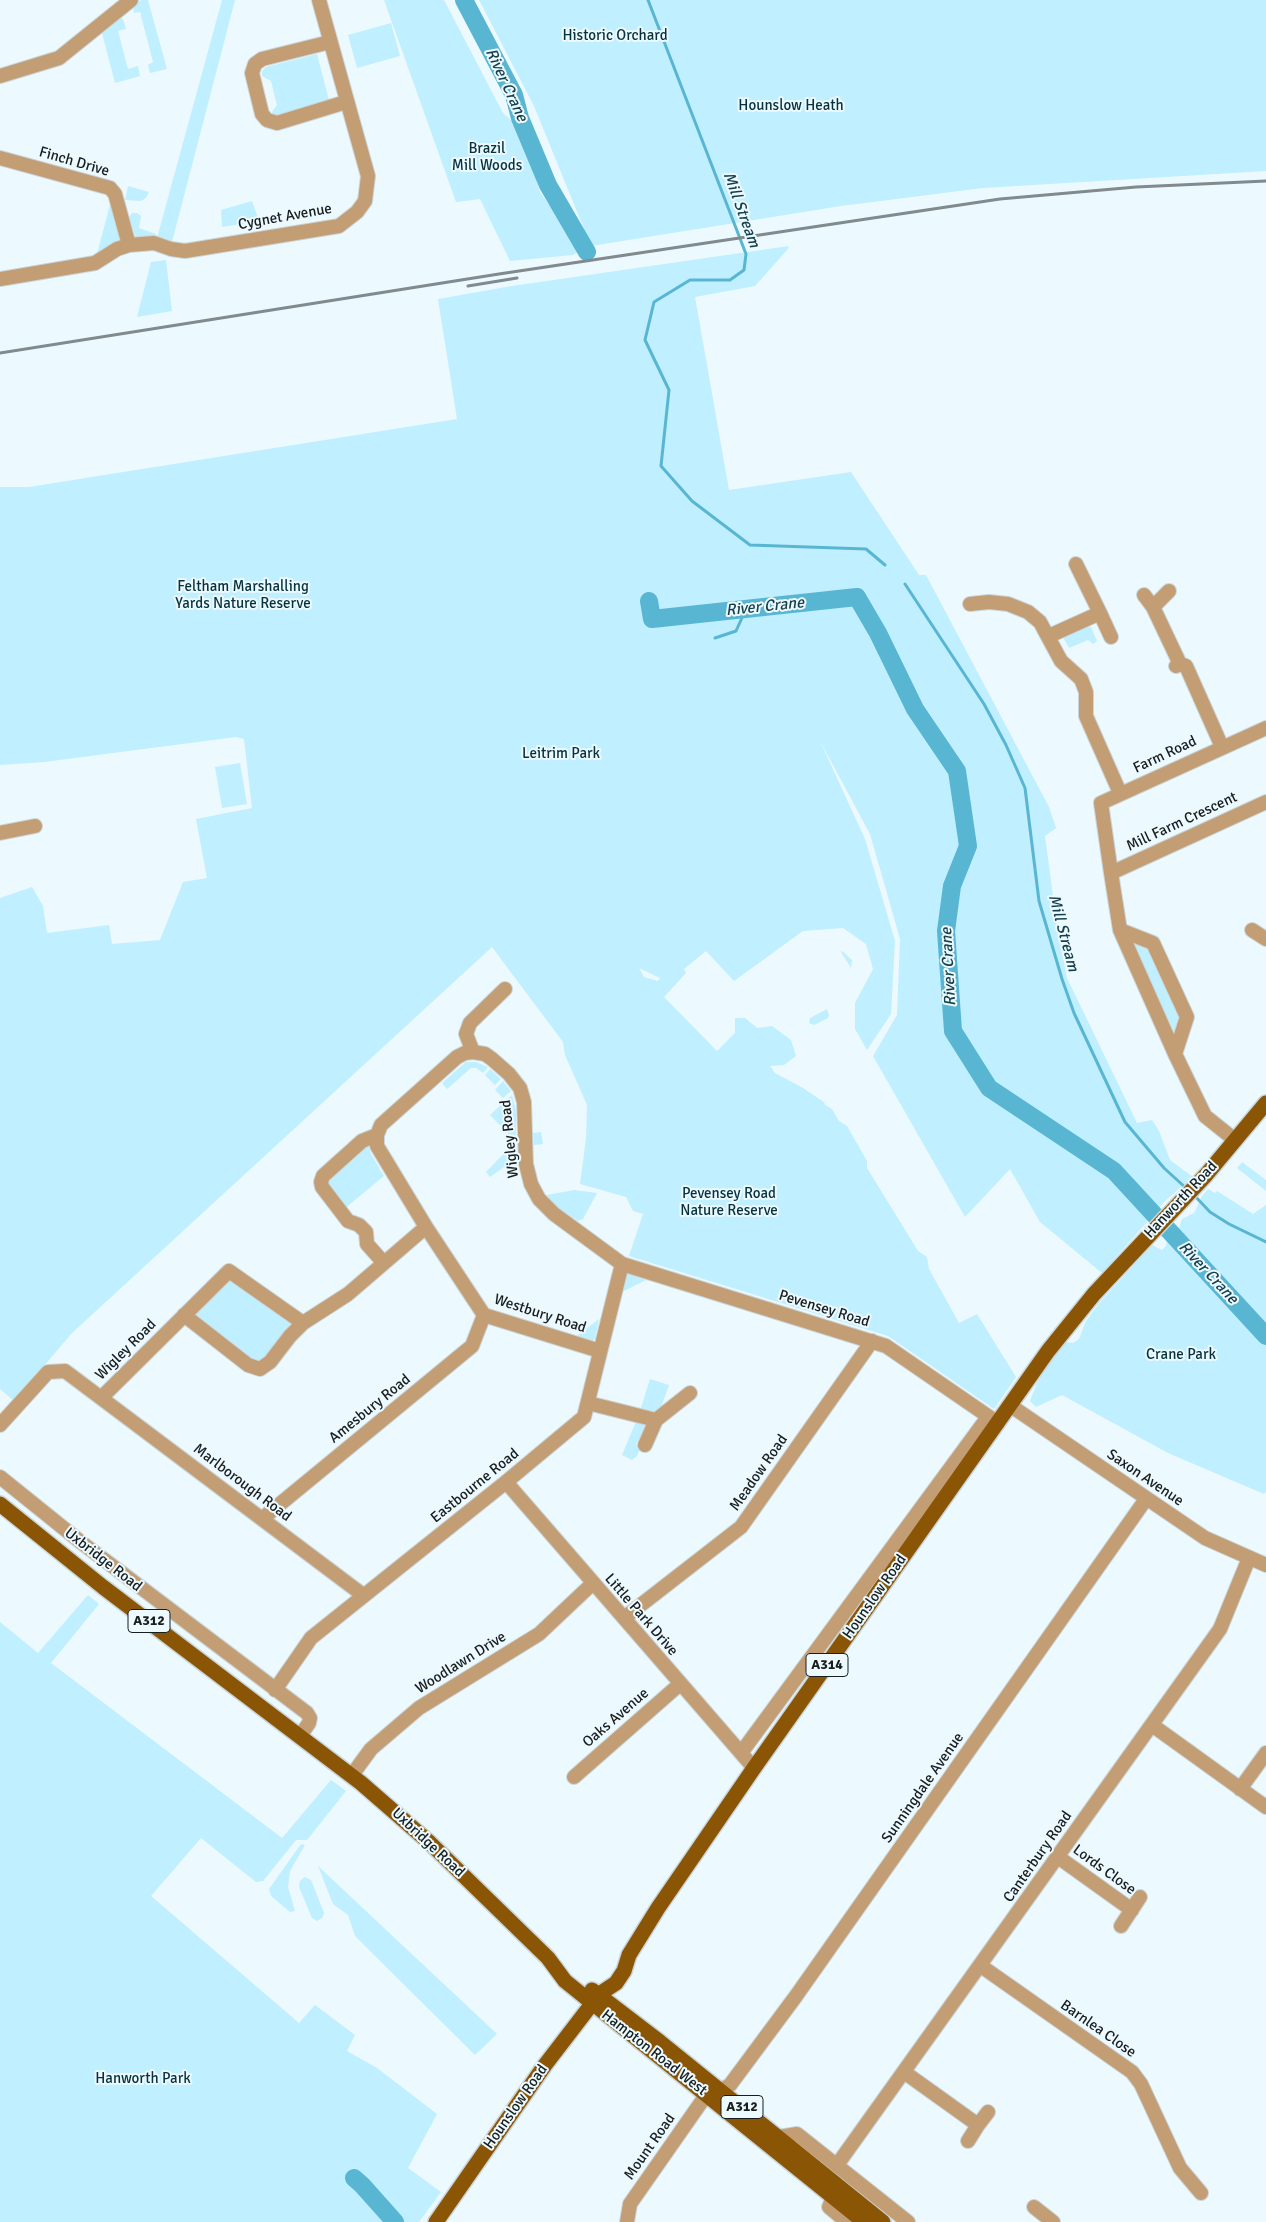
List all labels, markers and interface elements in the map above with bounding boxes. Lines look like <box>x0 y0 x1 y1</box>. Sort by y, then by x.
park label: Historic Orchard <box>562 27 668 45</box>
water label: River Crane <box>481 45 531 125</box>
park label: Hounslow Heath <box>738 97 844 115</box>
park label: Brazil Mill Woods <box>452 140 522 175</box>
street label: Finch Drive <box>37 143 111 181</box>
water label: Mill Stream <box>718 170 764 250</box>
street label: Cygnet Avenue <box>237 200 333 234</box>
park label: Feltham Marshalling Yards Nature Reserve <box>175 578 311 613</box>
water label: River Crane <box>725 593 805 621</box>
street label: Farm Road <box>1130 733 1200 777</box>
park label: Leitrim Park <box>522 745 600 763</box>
street label: Mill Farm Crescent <box>1124 788 1240 856</box>
water label: Mill Stream <box>1044 892 1082 974</box>
water label: River Crane <box>937 927 961 1007</box>
street label: Wigley Road <box>497 1099 523 1179</box>
street label: Hanworth Road <box>1141 1158 1221 1242</box>
park label: Pevensey Road Nature Reserve <box>680 1185 778 1220</box>
water label: River Crane <box>1174 1238 1242 1308</box>
street label: Pevensey Road <box>776 1287 872 1331</box>
street label: Westbury Road <box>492 1291 588 1337</box>
street label: Wigley Road <box>92 1316 160 1384</box>
park label: Crane Park <box>1146 1346 1216 1364</box>
street label: Amesbury Road <box>326 1371 414 1447</box>
street label: Meadow Road <box>726 1431 792 1515</box>
street label: Marlborough Road <box>189 1440 295 1526</box>
street label: Eastbourne Road <box>427 1445 523 1527</box>
street label: Saxon Avenue <box>1103 1446 1187 1510</box>
street label: Uxbridge Road <box>61 1524 145 1596</box>
street label: Hounslow Road <box>839 1551 911 1643</box>
street label: Little Park Drive <box>600 1570 682 1660</box>
road number: A312 <box>128 1610 170 1632</box>
street label: Woodlawn Drive <box>412 1628 510 1698</box>
road number: A314 <box>806 1654 848 1676</box>
street label: Oaks Avenue <box>579 1684 653 1752</box>
street label: Sunningdale Avenue <box>878 1729 968 1847</box>
street label: Uxbridge Road <box>388 1805 468 1881</box>
street label: Canterbury Road <box>1000 1808 1076 1906</box>
street label: Lords Close <box>1069 1841 1139 1899</box>
street label: Barnlea Close <box>1057 1996 1139 2062</box>
street label: Hampton Road West <box>598 2006 710 2100</box>
street label: Hounslow Road <box>480 2061 552 2153</box>
park label: Hanworth Park <box>95 2070 191 2088</box>
road number: A312 <box>721 2096 763 2118</box>
street label: Mount Road <box>621 2110 679 2184</box>

